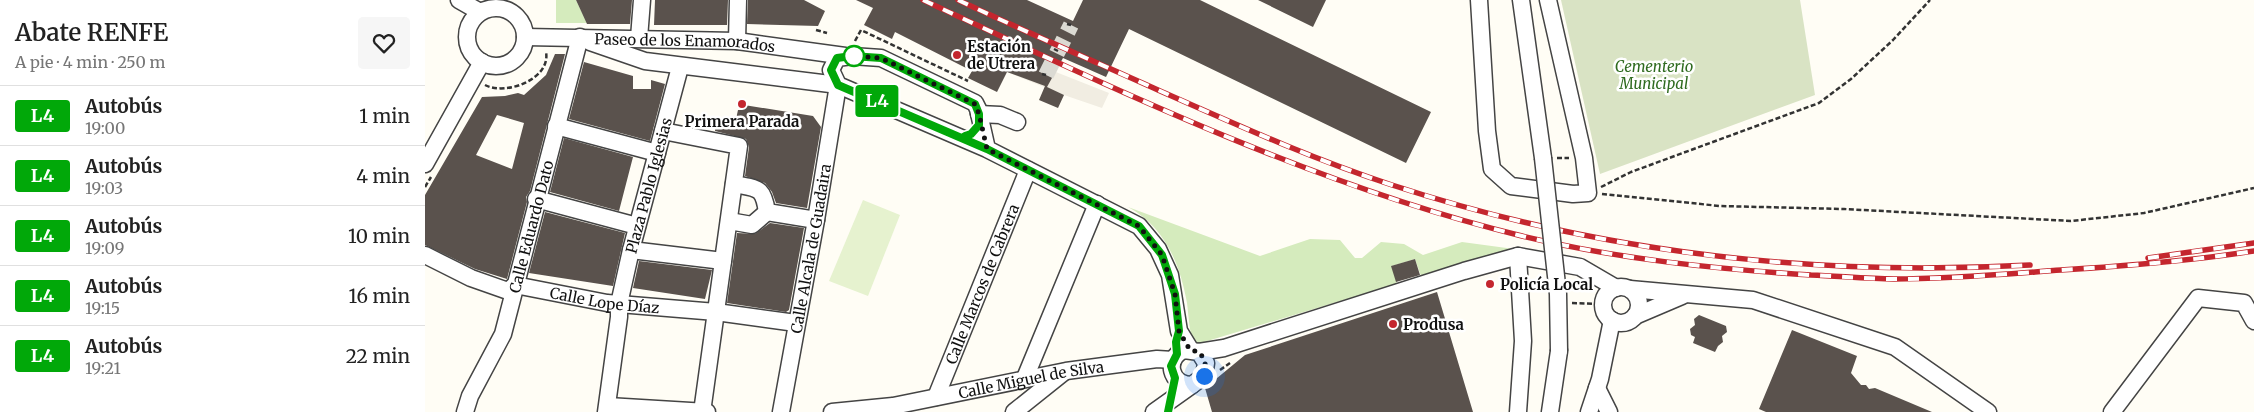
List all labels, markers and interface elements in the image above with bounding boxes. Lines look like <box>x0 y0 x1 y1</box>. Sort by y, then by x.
text: Abate RENFE <box>15 17 168 48</box>
button: heart <box>358 17 410 69</box>
street label: Paseo de los Enamorados <box>594 29 777 56</box>
place label: Estación de Utrera <box>967 37 1036 73</box>
unlabelled marker <box>843 45 865 67</box>
marker: Estación de Utrera <box>951 49 963 61</box>
text: A pie · 4 min · 250 m <box>15 52 165 72</box>
park label: Cementerio Municipal <box>1615 57 1693 93</box>
line badge: L4 <box>855 85 899 117</box>
text: L4 <box>865 89 889 112</box>
text: Autobús <box>85 94 162 118</box>
marker: Primera Parada <box>736 98 748 110</box>
text: L4 <box>31 104 54 127</box>
text: 1 min <box>359 104 410 128</box>
place label: Primera Parada <box>685 112 800 131</box>
street label: Plaza Pablo Iglesias <box>621 115 676 255</box>
text: 19:00 <box>85 118 125 138</box>
text: Autobús <box>85 154 162 178</box>
street label: Calle Eduardo Dato <box>505 158 557 295</box>
street label: Calle Alcala de Guadaira <box>786 162 835 335</box>
text: L4 <box>31 164 54 187</box>
text: 4 min <box>356 164 410 188</box>
text: 19:03 <box>85 178 123 198</box>
street label: Calle Marcos de Cabrera <box>941 201 1023 367</box>
text: Autobús <box>85 214 162 238</box>
text: L4 <box>31 224 54 247</box>
text: 10 min <box>348 224 410 248</box>
text: 19:09 <box>85 238 124 258</box>
text: Autobús <box>85 274 162 298</box>
place label: Policía Local <box>1500 275 1593 294</box>
marker: Policía Local <box>1484 278 1496 290</box>
street label: Calle Lope Díaz <box>548 283 660 317</box>
text: L4 <box>31 284 54 307</box>
text: 16 min <box>349 284 410 308</box>
text: 19:15 <box>85 298 120 318</box>
place label: Produsa <box>1403 315 1465 334</box>
marker: Produsa <box>1387 318 1399 330</box>
text: Autobús <box>85 334 162 358</box>
text: L4 <box>31 344 54 367</box>
text: 22 min <box>346 344 410 368</box>
street label: Calle Miguel de Silva <box>957 357 1105 402</box>
text: 19:21 <box>85 358 121 378</box>
your location <box>1192 364 1217 389</box>

